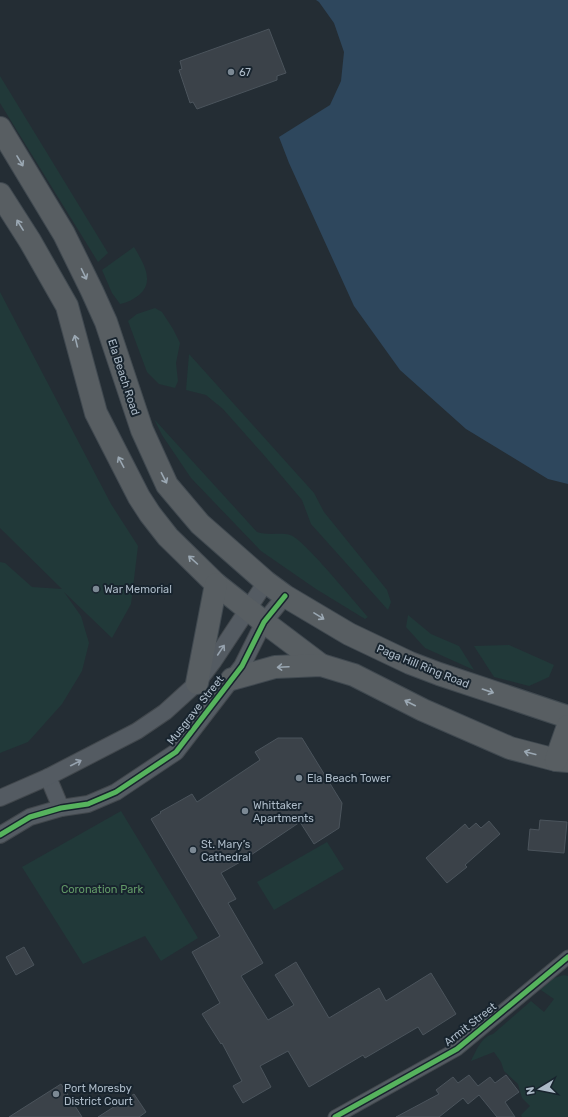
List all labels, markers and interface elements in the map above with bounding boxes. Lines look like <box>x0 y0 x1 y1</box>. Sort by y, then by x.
place label: 67 <box>239 66 251 79</box>
marker: 67 <box>226 67 236 77</box>
one-way arrow <box>16 155 24 166</box>
one-way arrow <box>16 220 24 231</box>
one-way arrow <box>81 268 88 280</box>
one-way arrow <box>72 335 80 348</box>
street label: Ela Beach Road <box>105 337 142 417</box>
one-way arrow <box>117 457 125 469</box>
one-way arrow <box>161 472 168 484</box>
one-way arrow <box>188 556 198 565</box>
place label: War Memorial <box>104 583 172 596</box>
marker: War Memorial <box>91 584 101 594</box>
one-way arrow <box>313 612 324 620</box>
street label: Paga Hill Ring Road <box>375 642 471 691</box>
one-way arrow <box>216 645 225 656</box>
one-way arrow <box>277 663 290 671</box>
street label: Musgrave Street <box>164 673 227 747</box>
one-way arrow <box>482 688 495 695</box>
one-way arrow <box>405 699 417 706</box>
one-way arrow <box>524 749 537 756</box>
one-way arrow <box>70 759 82 766</box>
place label: Ela Beach Tower <box>307 772 391 785</box>
marker: Ela Beach Tower <box>294 773 304 783</box>
place label: Whittaker Apartments <box>253 799 314 825</box>
marker: Whittaker Apartments <box>240 806 250 816</box>
place label: St. Mary’s Cathedral <box>201 838 251 864</box>
marker: St. Mary’s Cathedral <box>188 845 198 855</box>
park label: Coronation Park <box>61 883 143 896</box>
street label: Armit Street <box>442 1000 500 1049</box>
north arrow <box>520 1069 560 1109</box>
place label: Port Moresby District Court <box>64 1082 133 1108</box>
text: N <box>524 1086 538 1096</box>
marker: Port Moresby District Court <box>51 1089 61 1099</box>

